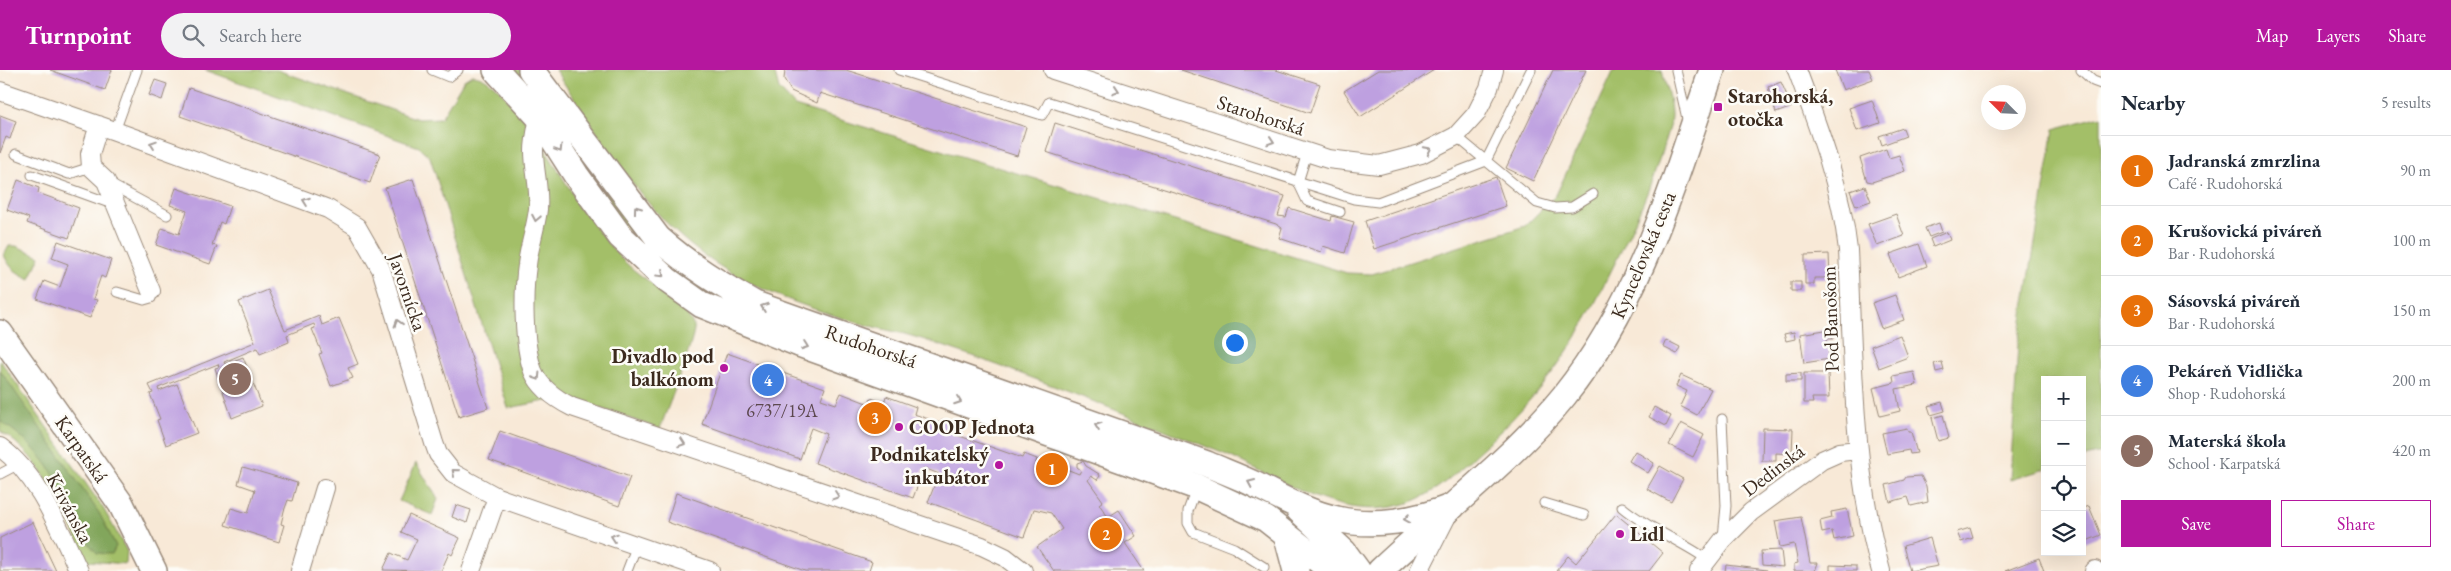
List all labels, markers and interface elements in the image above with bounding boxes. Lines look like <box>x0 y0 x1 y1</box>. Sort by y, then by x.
search box <box>161 13 511 58</box>
text: Turnpoint <box>25 20 131 51</box>
icon: search <box>179 21 207 49</box>
text: Search here <box>219 23 302 48</box>
text: Map <box>2256 24 2288 47</box>
text: Layers <box>2316 24 2360 47</box>
text: Share <box>2388 24 2426 47</box>
place label: Starohorská, otočka <box>1728 83 1833 132</box>
one-way arrow <box>1111 85 1120 95</box>
north arrow <box>1981 85 2026 130</box>
street label: Starohorská <box>1214 89 1308 141</box>
text: Nearby <box>2121 89 2185 116</box>
text: 5 results <box>2381 92 2431 113</box>
marker: Starohorská, otočka <box>1712 101 1724 113</box>
one-way arrow <box>1266 135 1274 145</box>
one-way arrow <box>150 140 158 150</box>
one-way arrow <box>553 143 563 152</box>
one-way arrow <box>1422 146 1431 156</box>
text: Jadranská zmrzlina <box>2168 148 2320 173</box>
text: 1 <box>2133 160 2141 181</box>
text: 90 m <box>2400 160 2431 181</box>
text: Café · Rudohorská <box>2168 173 2282 194</box>
street label: Kynceľovská cesta <box>1604 187 1682 323</box>
one-way arrow <box>302 197 311 207</box>
one-way arrow <box>634 205 643 215</box>
one-way arrow <box>532 213 542 222</box>
text: Krušovická piváreň <box>2168 218 2322 243</box>
text: 2 <box>2133 230 2141 251</box>
text: 100 m <box>2392 230 2431 251</box>
text: Bar · Rudohorská <box>2168 243 2275 264</box>
street label: Javornícka <box>382 248 433 334</box>
street label: Pod Banošom <box>1815 265 1845 373</box>
one-way arrow <box>655 268 664 277</box>
text: Sásovská piváreň <box>2168 288 2300 313</box>
text: 3 <box>2133 300 2141 321</box>
text: 150 m <box>2392 300 2431 321</box>
one-way arrow <box>760 303 769 313</box>
text: Bar · Rudohorská <box>2168 313 2275 334</box>
street label: Rudohorská <box>822 318 920 374</box>
one-way arrow <box>393 319 403 327</box>
your location <box>1222 330 1248 356</box>
one-way arrow <box>800 340 809 350</box>
place label: Divadlo pod balkónom <box>611 343 714 392</box>
text: Pekáreň Vidlička <box>2168 358 2303 383</box>
pin: 5 <box>219 360 251 398</box>
pin: 4 <box>752 361 784 399</box>
marker: Divadlo pod balkónom <box>718 362 730 374</box>
text: 4 <box>2133 370 2141 391</box>
text: 200 m <box>2392 370 2431 391</box>
one-way arrow <box>531 372 541 381</box>
map controls <box>2041 376 2086 556</box>
button: + <box>2041 376 2086 421</box>
text: Shop · Rudohorská <box>2168 383 2286 404</box>
one-way arrow <box>953 395 962 405</box>
house number: 6737/19A <box>746 399 818 422</box>
pin: 3 <box>859 399 891 437</box>
street label: Karpatská <box>49 410 115 488</box>
place label: COOP Jednota <box>909 414 1035 440</box>
marker: COOP Jednota <box>893 421 905 433</box>
button: − <box>2041 421 2086 466</box>
one-way arrow <box>1095 422 1103 432</box>
text: Materská škola <box>2168 428 2286 453</box>
one-way arrow <box>677 437 686 447</box>
street label: Dedinská <box>1736 438 1810 502</box>
text: 5 <box>2133 440 2141 461</box>
text: 420 m <box>2392 440 2431 461</box>
place label: Podnikatelský inkubátor <box>870 441 990 490</box>
pin: 1 <box>1036 450 1068 488</box>
text: School · Karpatská <box>2168 453 2280 474</box>
marker: Podnikatelský inkubátor <box>993 459 1005 471</box>
button: locate <box>2041 466 2086 511</box>
street label: Krivánska <box>41 468 99 548</box>
one-way arrow <box>451 469 460 478</box>
one-way arrow <box>1247 478 1256 489</box>
one-way arrow <box>831 490 840 500</box>
button: Save <box>2121 500 2271 547</box>
button: Share <box>2281 500 2431 547</box>
button: layers <box>2041 511 2086 556</box>
one-way arrow <box>1402 513 1411 523</box>
pin: 2 <box>1090 515 1122 553</box>
place label: Lidl <box>1630 521 1665 547</box>
marker: Lidl <box>1614 528 1626 540</box>
one-way arrow <box>611 533 619 543</box>

